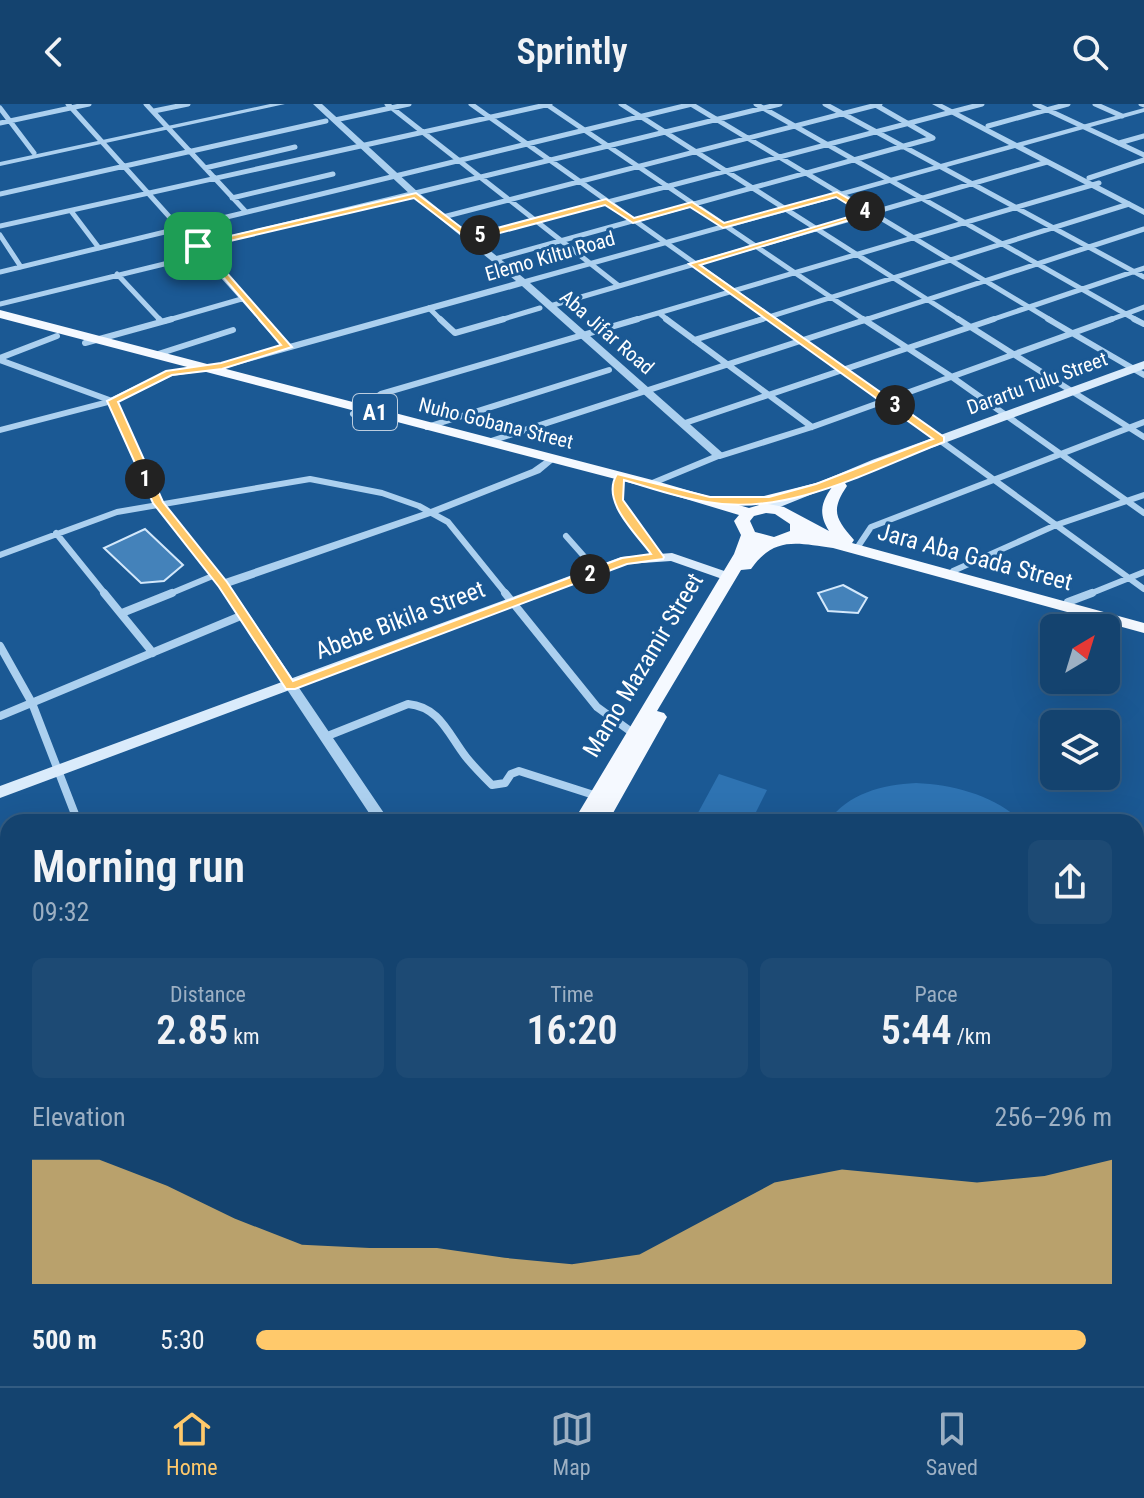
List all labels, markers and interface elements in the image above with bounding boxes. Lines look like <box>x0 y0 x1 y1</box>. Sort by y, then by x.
icon: back <box>32 30 76 74</box>
icon: search <box>1068 30 1112 74</box>
text: Sprintly <box>517 31 627 73</box>
pin: 4 <box>845 191 885 231</box>
text: 4 <box>859 198 871 223</box>
pin <box>164 212 232 280</box>
pin: 5 <box>460 215 500 255</box>
text: 5 <box>474 222 486 247</box>
icon: arrive <box>176 224 220 268</box>
street label: Elemo Kiltu Road <box>482 226 618 286</box>
street label: Aba Jifar Road <box>555 285 659 379</box>
street label: Darartu Tulu Street <box>964 346 1110 420</box>
pin: 3 <box>875 385 915 425</box>
street label: Nuho Gobana Street <box>416 392 576 454</box>
text: 3 <box>889 392 901 417</box>
road number: A1 <box>353 394 397 430</box>
pin: 1 <box>125 459 165 499</box>
text: 1 <box>139 466 151 491</box>
street label: Jara Aba Gada Street <box>875 518 1075 596</box>
pin: 2 <box>570 554 610 594</box>
text: 2 <box>584 561 596 586</box>
street label: Mamo Mazamir Street <box>577 568 709 762</box>
street label: Abebe Bikila Street <box>311 575 489 665</box>
north arrow <box>1040 614 1120 694</box>
map controls <box>1040 614 1120 790</box>
button: layers <box>1040 710 1120 790</box>
button: share <box>1028 840 1112 924</box>
text: Morning run <box>32 841 245 893</box>
text: 09:32 <box>32 897 89 927</box>
text: Distance <box>170 982 246 1007</box>
text: Time <box>550 982 594 1007</box>
text: Pace <box>914 982 958 1007</box>
text: 2.85 <box>156 1007 228 1054</box>
text: 16:20 <box>526 1007 618 1054</box>
text: 5:44 <box>881 1007 952 1054</box>
text: km <box>228 1024 260 1049</box>
text: /km <box>952 1024 991 1049</box>
text: Elevation <box>32 1102 126 1132</box>
text: 256–296 m <box>995 1102 1112 1132</box>
text: 500 m <box>32 1325 97 1355</box>
text: 5:30 <box>160 1325 205 1355</box>
tab: Home <box>166 1407 218 1480</box>
tab: Map <box>550 1407 594 1480</box>
tab: Saved <box>926 1407 978 1480</box>

